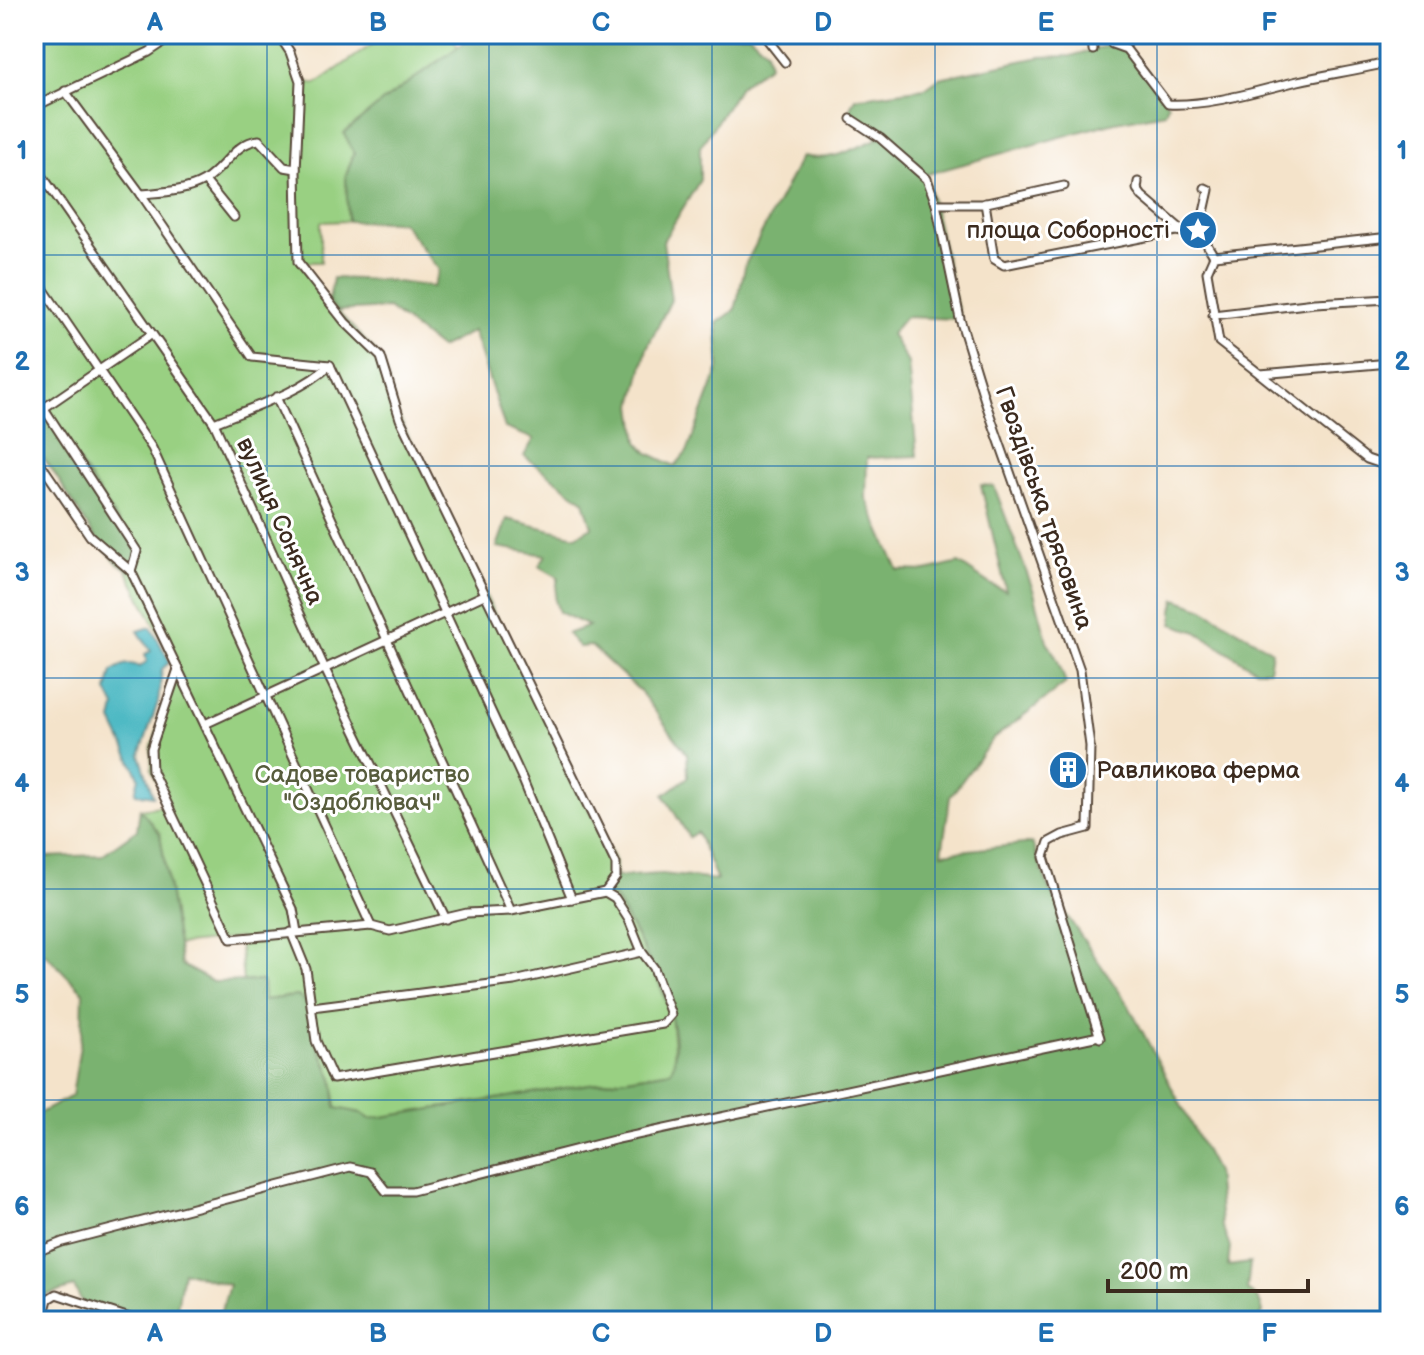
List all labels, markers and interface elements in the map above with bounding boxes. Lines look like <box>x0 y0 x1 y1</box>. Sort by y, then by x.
text: A <box>146 8 163 39</box>
text: B <box>369 8 387 39</box>
text: C <box>592 8 610 39</box>
text: D <box>814 8 832 39</box>
text: E <box>1038 8 1055 39</box>
text: F <box>1261 8 1277 39</box>
text: 1 <box>17 136 27 167</box>
text: 1 <box>1397 136 1407 167</box>
place icon: площа Соборності <box>1177 209 1219 251</box>
place label: площа Соборності <box>967 216 1170 245</box>
text: 2 <box>14 347 30 378</box>
text: 2 <box>1394 347 1410 378</box>
street label: Гвоздівська трясовина <box>989 383 1099 633</box>
street label: вулиця Сонячна <box>230 433 330 609</box>
text: 3 <box>14 558 30 589</box>
text: 3 <box>1394 558 1410 589</box>
building icon: Равликова ферма <box>1047 749 1089 791</box>
place label: Равликова ферма <box>1096 756 1300 785</box>
park label: Садове товариство "Оздоблювач" <box>255 760 469 817</box>
text: 4 <box>14 769 30 800</box>
text: 4 <box>1394 769 1410 800</box>
text: 5 <box>14 980 30 1011</box>
text: 5 <box>1394 980 1410 1011</box>
text: 6 <box>14 1192 30 1223</box>
text: 6 <box>1394 1192 1410 1223</box>
scale bar <box>1108 1243 1308 1293</box>
text: 200 m <box>1120 1257 1189 1286</box>
text: A <box>146 1319 163 1350</box>
text: B <box>369 1319 387 1350</box>
text: C <box>592 1319 610 1350</box>
text: D <box>814 1319 832 1350</box>
text: E <box>1038 1319 1055 1350</box>
text: F <box>1261 1319 1277 1350</box>

